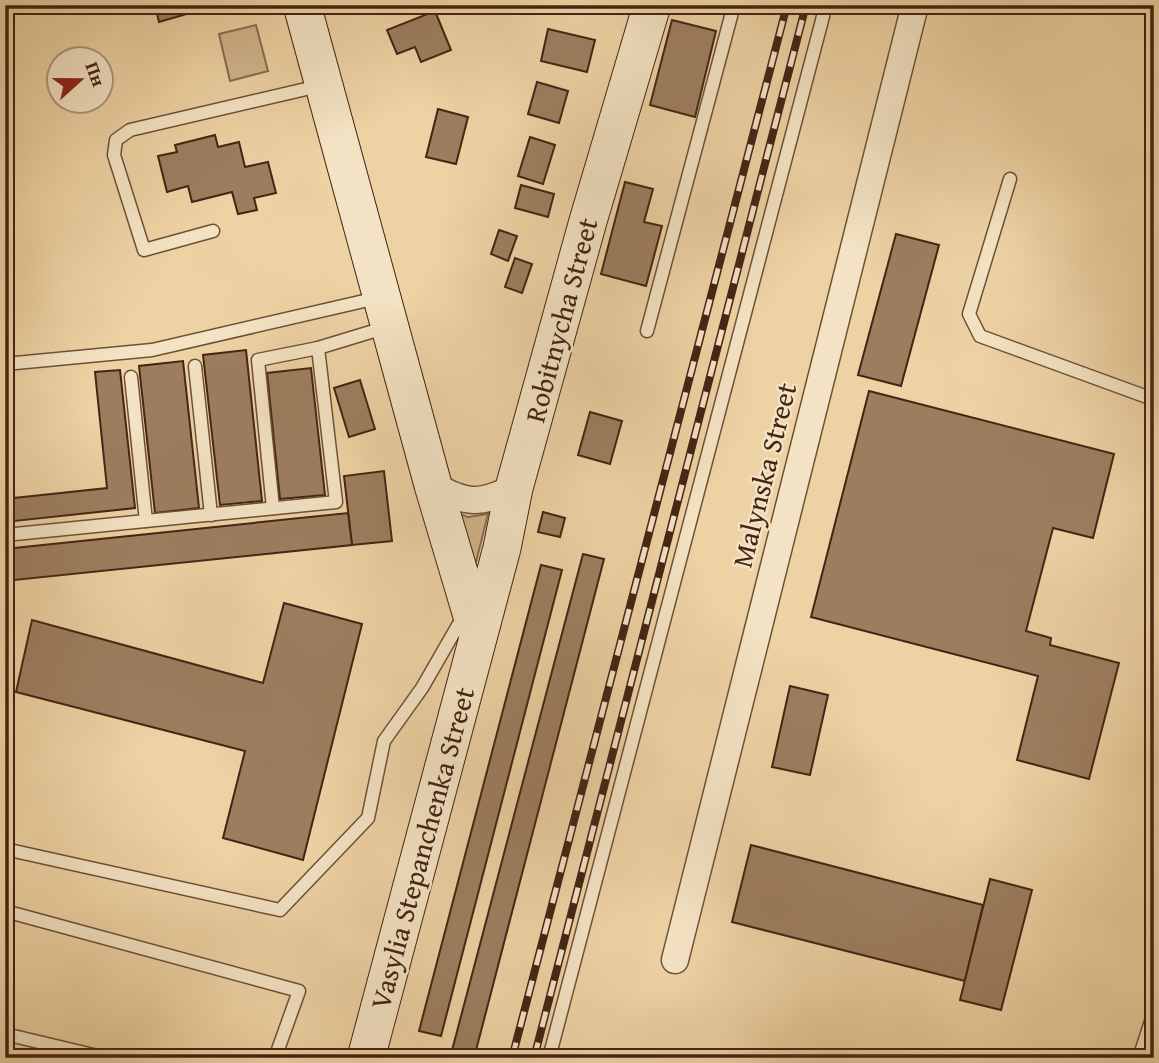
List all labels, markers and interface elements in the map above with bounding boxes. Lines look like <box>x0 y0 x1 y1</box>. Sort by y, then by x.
north arrow <box>46 46 116 116</box>
text: Пн <box>78 57 113 91</box>
street label: Robitnycha Street <box>514 213 608 427</box>
street label: Malynska Street <box>721 378 806 572</box>
street label: Vasylia Stepanchenka Street <box>359 682 484 1013</box>

